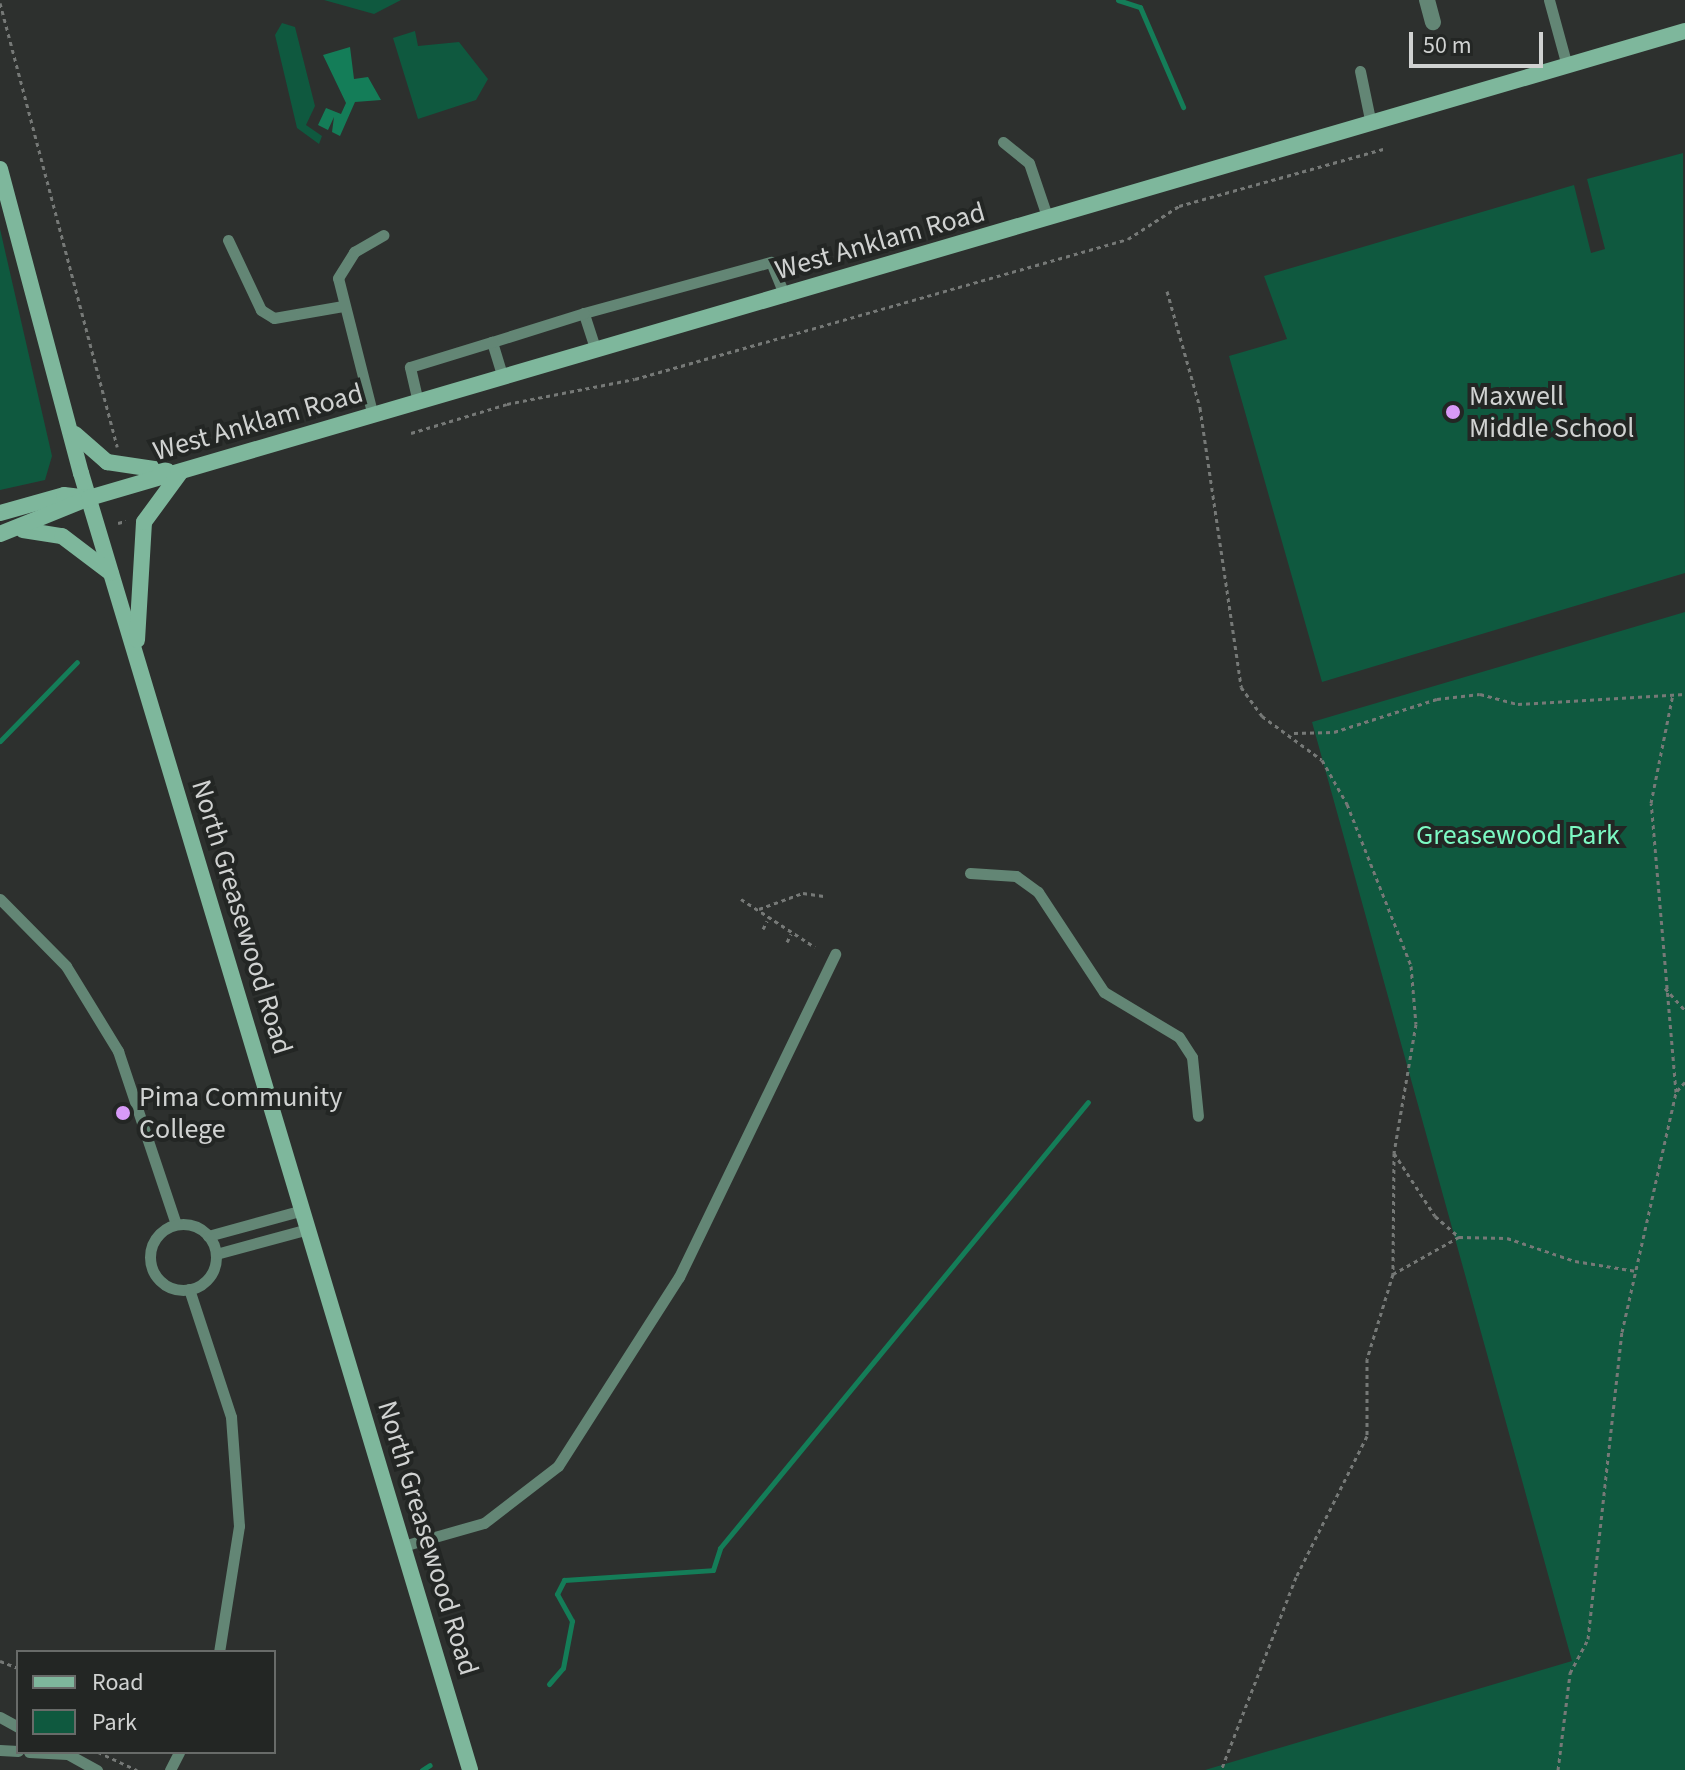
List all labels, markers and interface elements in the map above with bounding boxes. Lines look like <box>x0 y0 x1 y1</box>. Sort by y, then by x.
scale bar <box>1413 16 1547 66</box>
text: 50 m <box>1423 28 1472 63</box>
street label: West Anklam Road <box>771 195 989 287</box>
street label: West Anklam Road <box>149 376 367 468</box>
place label: Maxwell Middle School <box>1469 379 1634 445</box>
marker: Maxwell Middle School <box>1444 403 1462 421</box>
street label: North Greasewood Road <box>184 776 300 1058</box>
park label: Greasewood Park <box>1416 818 1620 852</box>
place label: Pima Community College <box>139 1080 342 1146</box>
marker: Pima Community College <box>114 1104 132 1122</box>
street label: North Greasewood Road <box>370 1397 486 1679</box>
legend <box>16 1650 276 1754</box>
text: Road <box>92 1665 144 1700</box>
text: Park <box>92 1705 137 1740</box>

